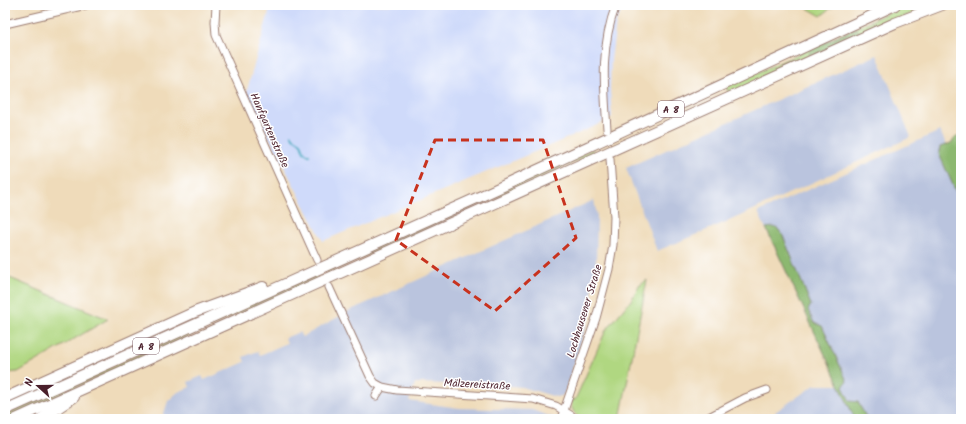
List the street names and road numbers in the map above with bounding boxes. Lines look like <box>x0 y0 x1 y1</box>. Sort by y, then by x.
street label: Hanfgartenstraße <box>244 90 294 171</box>
road number: A 8 <box>658 101 684 117</box>
street label: Lochhausener Straße <box>562 262 608 360</box>
road number: A 8 <box>133 338 159 354</box>
street label: Mälzereistraße <box>443 374 511 396</box>

